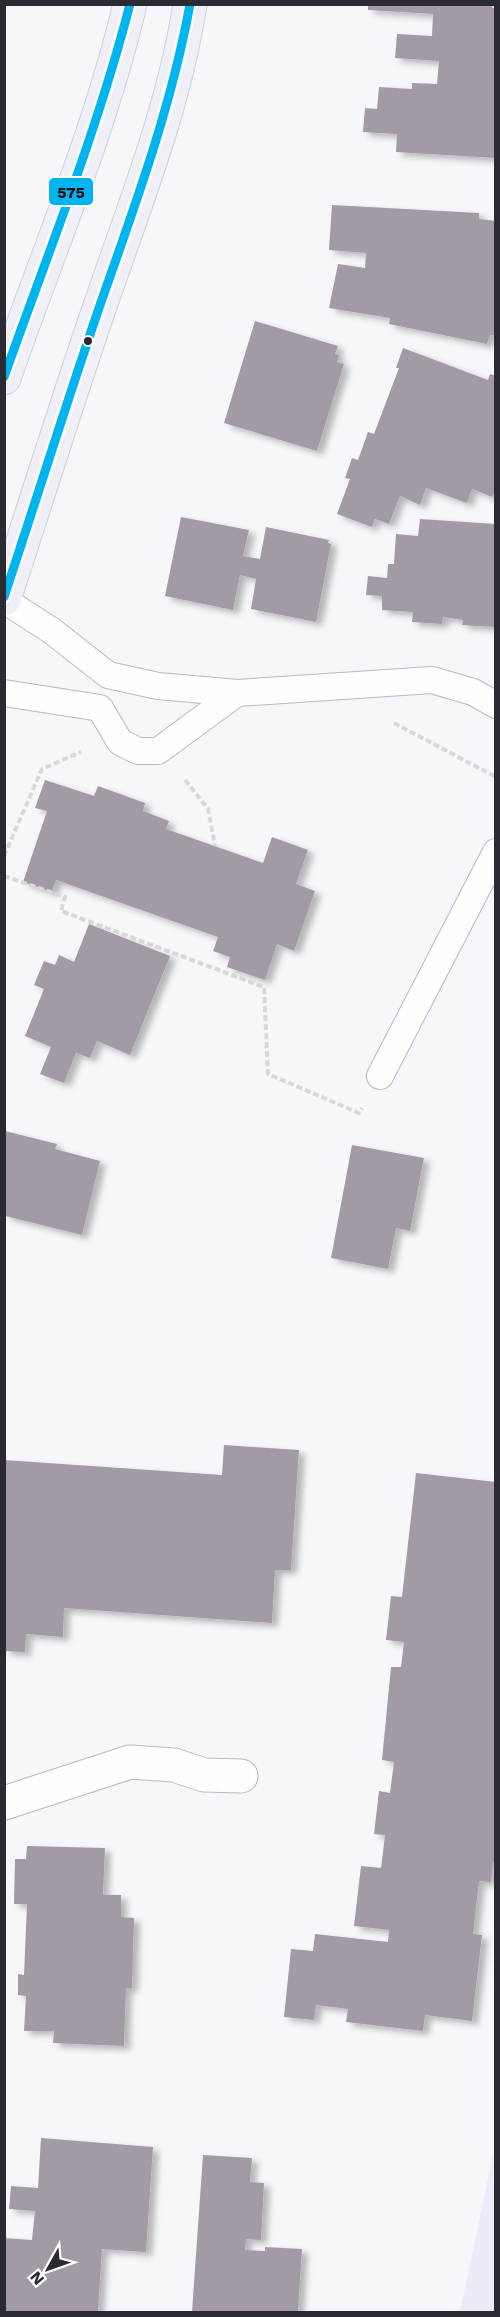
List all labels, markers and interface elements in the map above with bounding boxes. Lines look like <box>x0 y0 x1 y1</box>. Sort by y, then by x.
line badge: 575 <box>48 177 94 206</box>
text: 575 <box>57 183 85 202</box>
unlabelled marker <box>82 335 94 347</box>
north arrow <box>18 2239 78 2299</box>
text: N <box>26 2268 48 2289</box>

